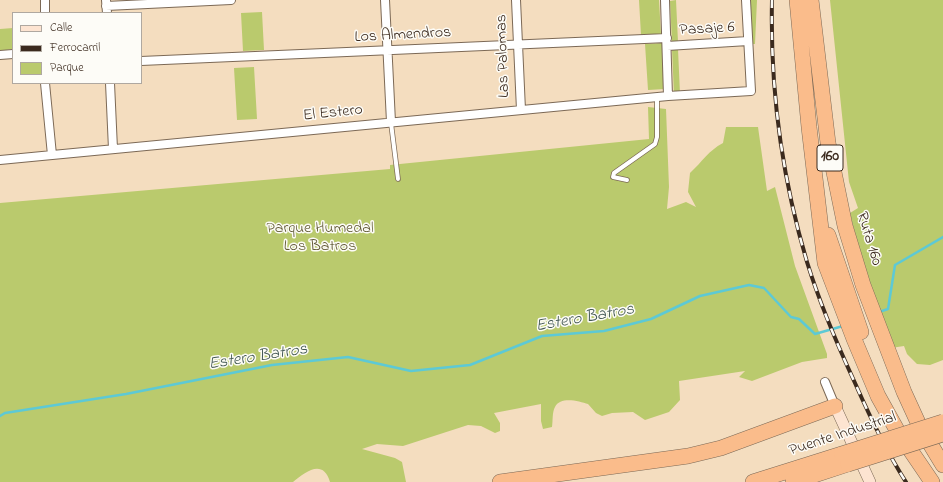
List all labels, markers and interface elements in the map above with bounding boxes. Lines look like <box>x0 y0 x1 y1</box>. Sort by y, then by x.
legend <box>12 12 142 84</box>
street label: Las Palomas <box>493 14 515 98</box>
text: Calle <box>50 19 72 37</box>
street label: Pasaje 6 <box>679 19 735 41</box>
street label: Los Almendros <box>354 24 452 48</box>
text: Ferrocarril <box>50 39 100 57</box>
text: Parque <box>50 59 84 77</box>
street label: El Estero <box>302 101 364 127</box>
road number: 160 <box>817 145 843 171</box>
street label: Ruta 160 <box>851 210 885 268</box>
park label: Parque Humedal Los Batros <box>266 219 374 257</box>
water label: Estero Batros <box>534 300 636 338</box>
water label: Estero Batros <box>207 340 309 376</box>
street label: Puente Industrial <box>787 409 899 461</box>

